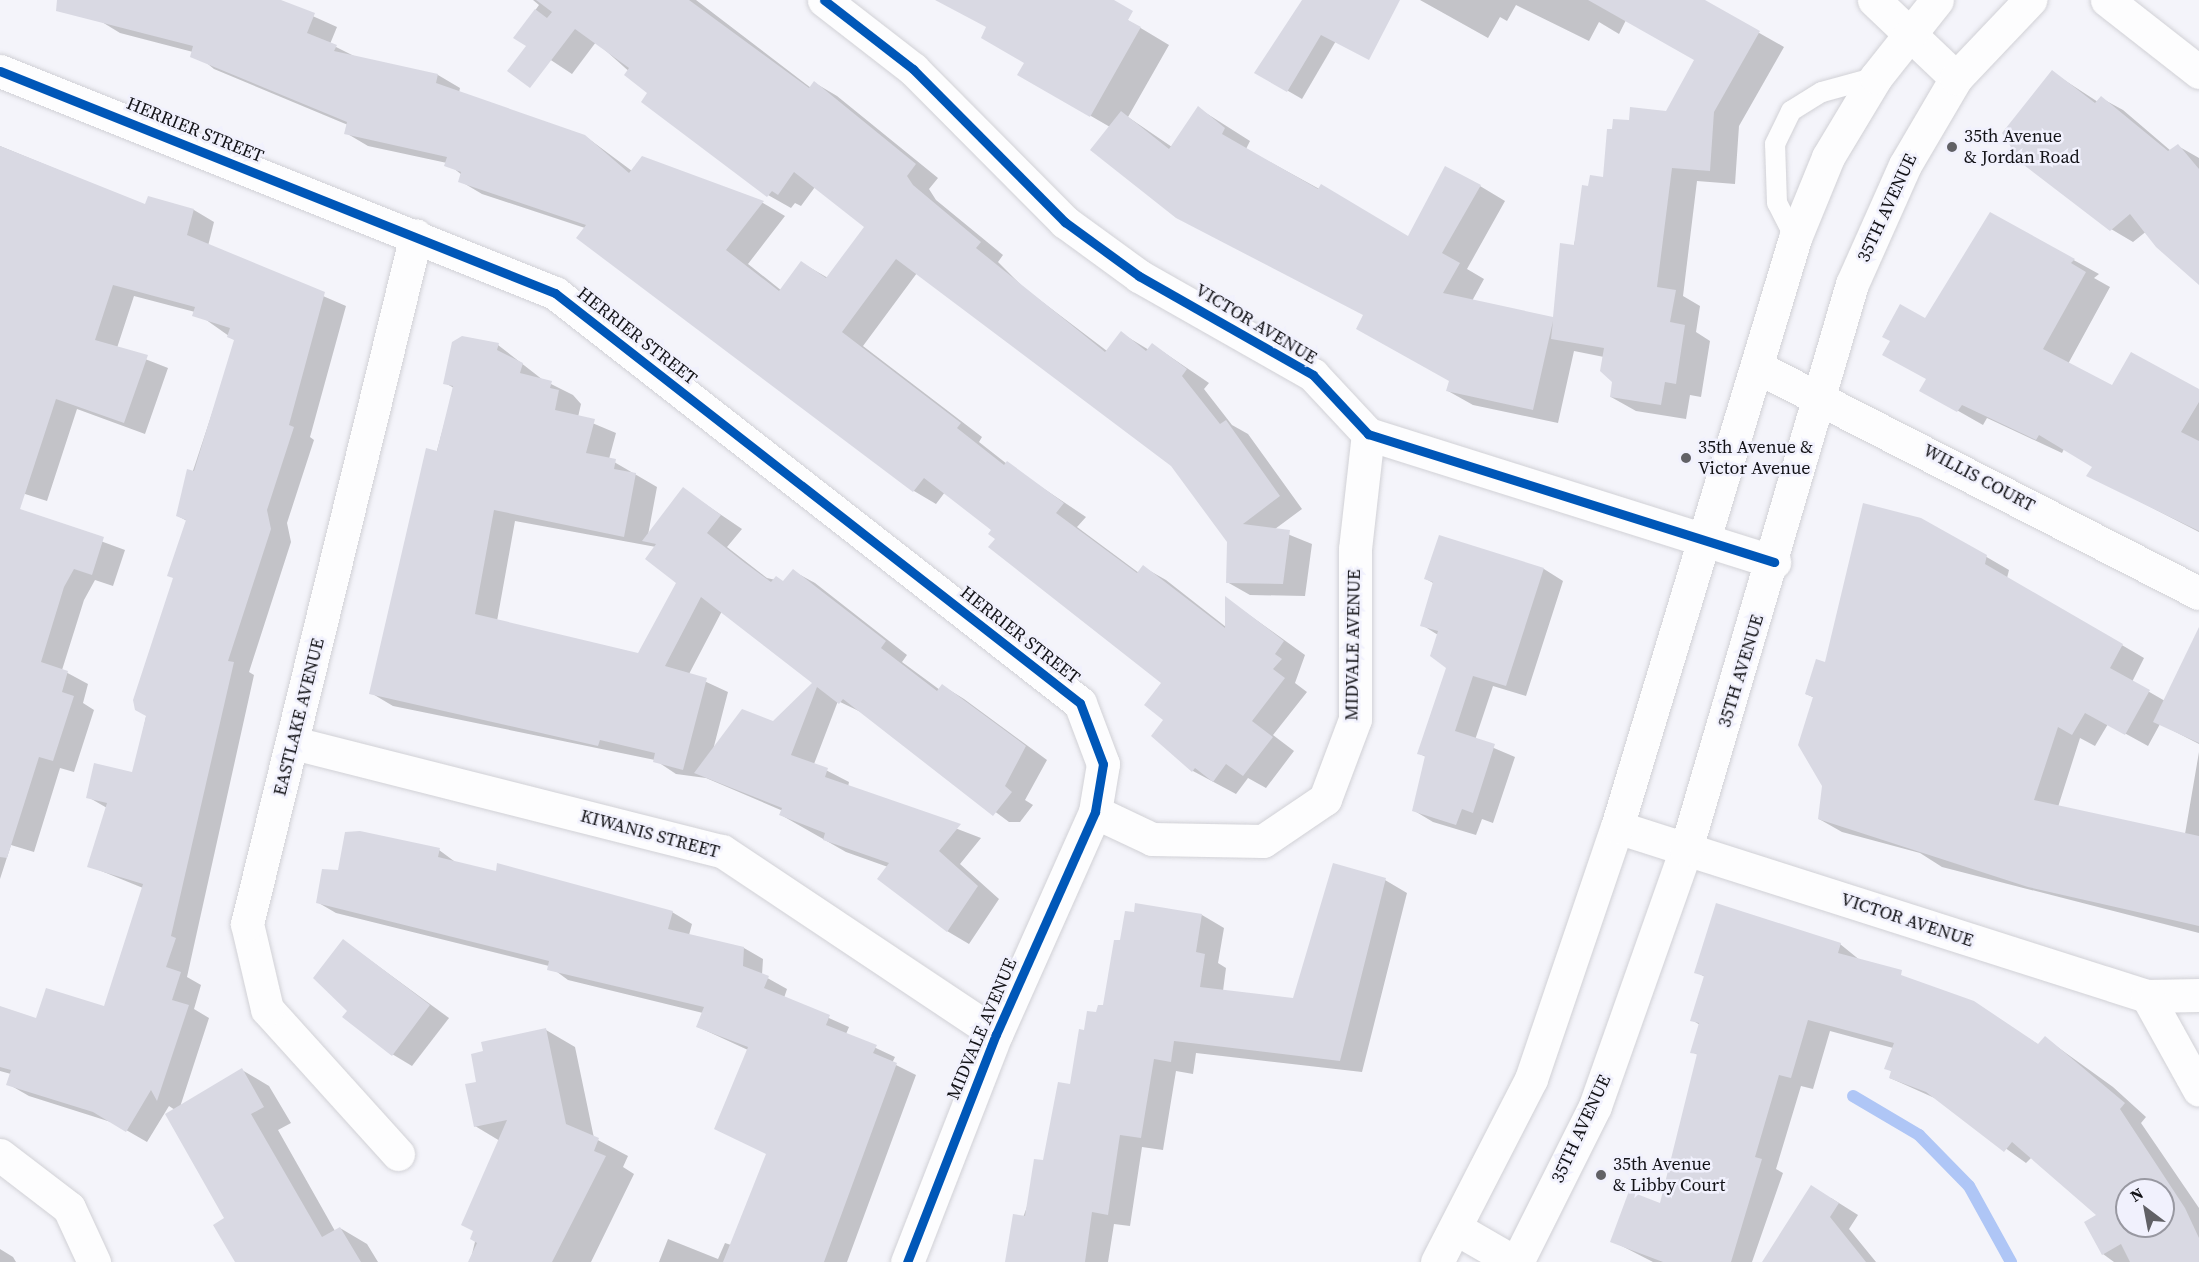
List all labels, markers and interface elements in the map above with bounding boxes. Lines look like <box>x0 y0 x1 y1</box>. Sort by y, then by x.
street label: HERRIER STREET <box>123 93 267 167</box>
place label: 35th Avenue & Jordan Road <box>1964 126 2080 168</box>
marker: 35th Avenue & Jordan Road <box>1945 140 1959 154</box>
street label: 35TH AVENUE <box>1853 151 1921 265</box>
street label: VICTOR AVENUE <box>1191 279 1321 369</box>
street label: HERRIER STREET <box>573 283 701 389</box>
place label: 35th Avenue & Victor Avenue <box>1698 437 1813 480</box>
street label: WILLIS COURT <box>1919 440 2039 516</box>
marker: 35th Avenue & Victor Avenue <box>1679 451 1693 465</box>
street label: MIDVALE AVENUE <box>1341 569 1365 721</box>
street label: HERRIER STREET <box>956 582 1084 688</box>
street label: 35TH AVENUE <box>1714 612 1768 730</box>
street label: EASTLAKE AVENUE <box>269 636 329 798</box>
street label: KIWANIS STREET <box>578 805 722 863</box>
street label: VICTOR AVENUE <box>1838 888 1976 952</box>
street label: MIDVALE AVENUE <box>942 955 1022 1103</box>
street label: 35TH AVENUE <box>1547 1072 1615 1186</box>
place label: 35th Avenue & Libby Court <box>1613 1154 1725 1196</box>
marker: 35th Avenue & Libby Court <box>1594 1168 1608 1182</box>
north arrow <box>2115 1178 2175 1238</box>
text: N <box>2126 1182 2147 1207</box>

